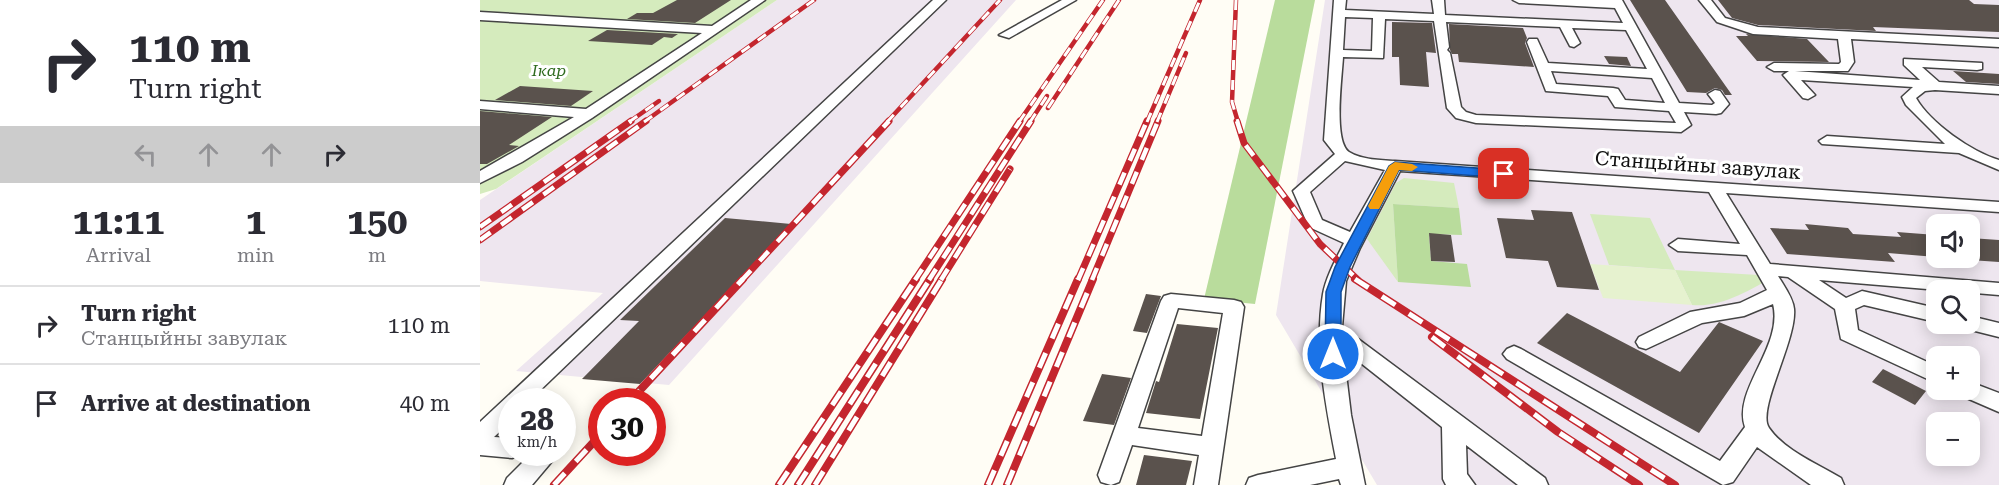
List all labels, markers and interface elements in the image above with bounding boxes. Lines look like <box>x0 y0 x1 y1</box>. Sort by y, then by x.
text: 110 m <box>129 23 251 72</box>
icon: right <box>30 24 108 102</box>
park label: Ікар <box>531 61 566 80</box>
text: Turn right <box>129 73 262 105</box>
icon: left <box>129 138 162 171</box>
icon: ahead <box>192 138 225 171</box>
icon: ahead <box>255 138 288 171</box>
icon: right <box>318 138 351 171</box>
street label: Станцыйны завулак <box>1594 146 1802 184</box>
pin <box>1478 148 1529 199</box>
icon: arrive <box>1487 157 1520 190</box>
text: 11:11 <box>73 201 164 243</box>
text: 1 <box>246 201 266 243</box>
text: 150 <box>347 201 407 243</box>
map controls <box>1926 214 1980 466</box>
button: sound <box>1926 214 1980 268</box>
text: Arrival <box>86 243 151 267</box>
text: min <box>237 243 274 267</box>
text: m <box>368 243 386 267</box>
button: search <box>1926 280 1980 334</box>
text: Turn right <box>81 301 196 326</box>
icon: right <box>30 309 63 342</box>
text: 110 m <box>387 313 450 338</box>
position arrow <box>1301 322 1365 386</box>
text: Станцыйны завулак <box>81 326 287 350</box>
button: + <box>1926 346 1980 400</box>
icon: arrive <box>30 387 63 420</box>
speed limit sign: 30 <box>588 388 666 466</box>
text: Arrive at destination <box>81 391 310 416</box>
text: 40 m <box>400 391 450 416</box>
text: 28 <box>520 402 554 437</box>
button: − <box>1926 412 1980 466</box>
text: km/h <box>517 433 557 451</box>

